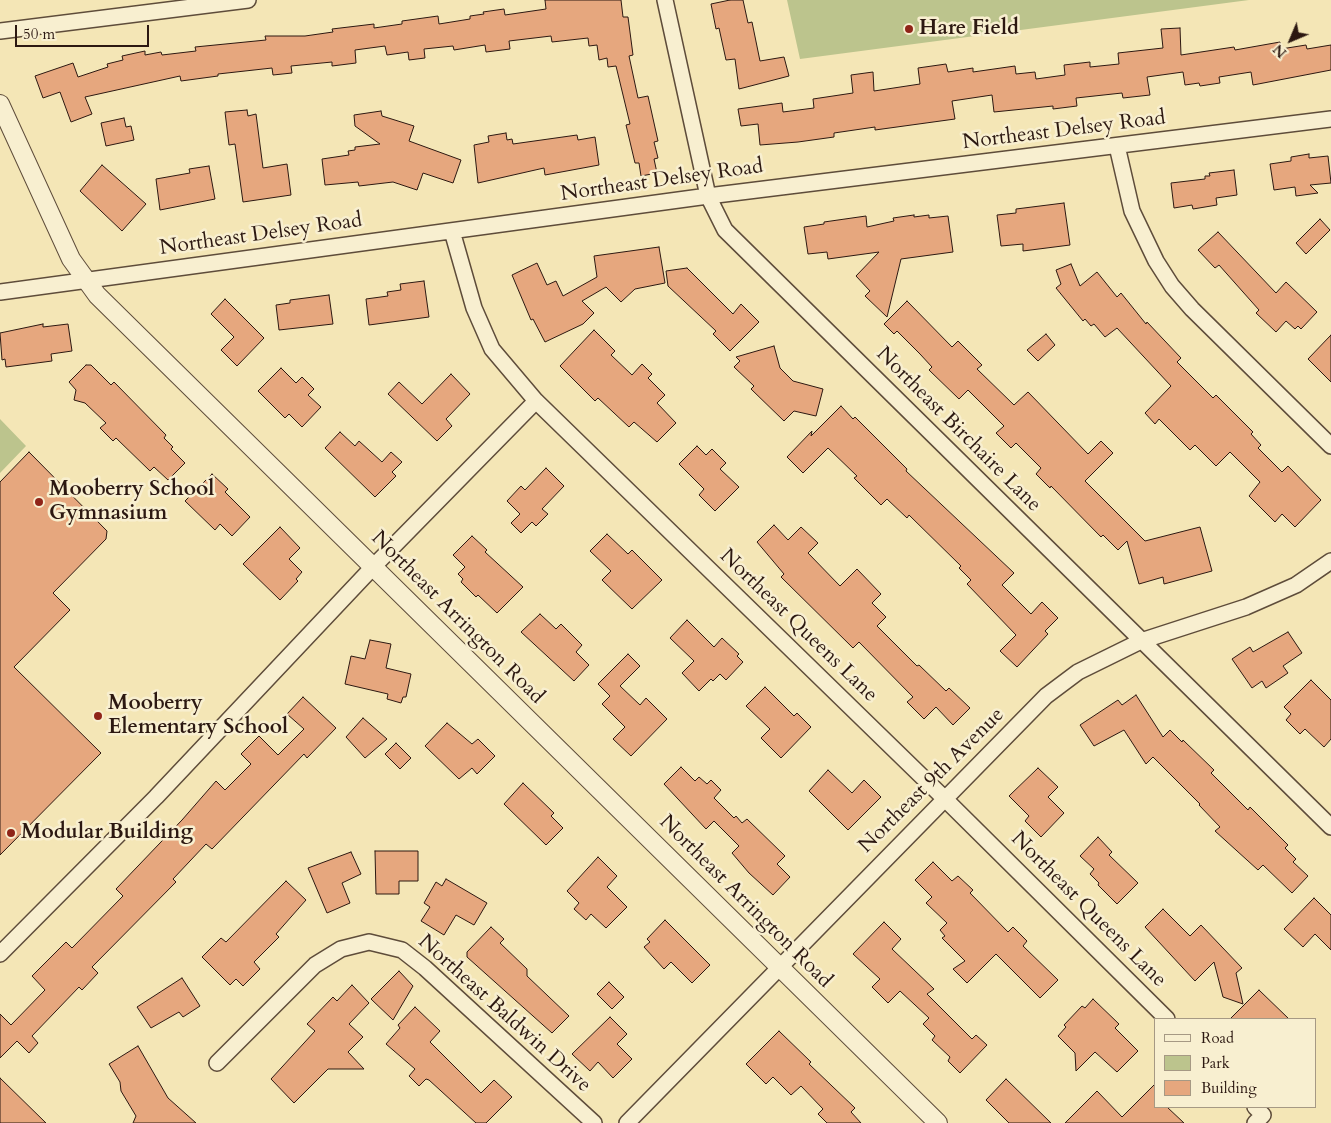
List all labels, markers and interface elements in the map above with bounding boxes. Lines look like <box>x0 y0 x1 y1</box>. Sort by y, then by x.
scale bar <box>18 15 151 47</box>
north arrow <box>1266 15 1316 65</box>
place label: Hare Field <box>919 16 1019 42</box>
marker: Hare Field <box>903 23 915 35</box>
text: 50 m <box>23 24 55 44</box>
text: N <box>1269 40 1291 62</box>
street label: Northeast Delsey Road <box>961 106 1167 156</box>
street label: Northeast Delsey Road <box>559 154 765 208</box>
street label: Northeast Delsey Road <box>158 208 364 262</box>
street label: Northeast Birchaire Lane <box>870 342 1046 518</box>
place label: Mooberry School Gymnasium <box>49 477 214 527</box>
marker: Mooberry School Gymnasium <box>33 496 45 508</box>
street label: Northeast Arrington Road <box>365 526 549 710</box>
street label: Northeast Queens Lane <box>714 544 882 708</box>
place label: Mooberry Elementary School <box>108 691 288 741</box>
street label: Northeast 9th Avenue <box>854 703 1010 859</box>
marker: Mooberry Elementary School <box>92 710 104 722</box>
street label: Northeast Arrington Road <box>653 810 837 994</box>
place label: Modular Building <box>21 820 193 846</box>
marker: Modular Building <box>5 827 17 839</box>
street label: Northeast Queens Lane <box>1005 827 1171 993</box>
street label: Northeast Baldwin Drive <box>412 930 596 1098</box>
legend <box>1154 1018 1316 1108</box>
text: Road <box>1201 1028 1234 1048</box>
text: Park <box>1201 1053 1230 1073</box>
text: Building <box>1201 1078 1257 1098</box>

